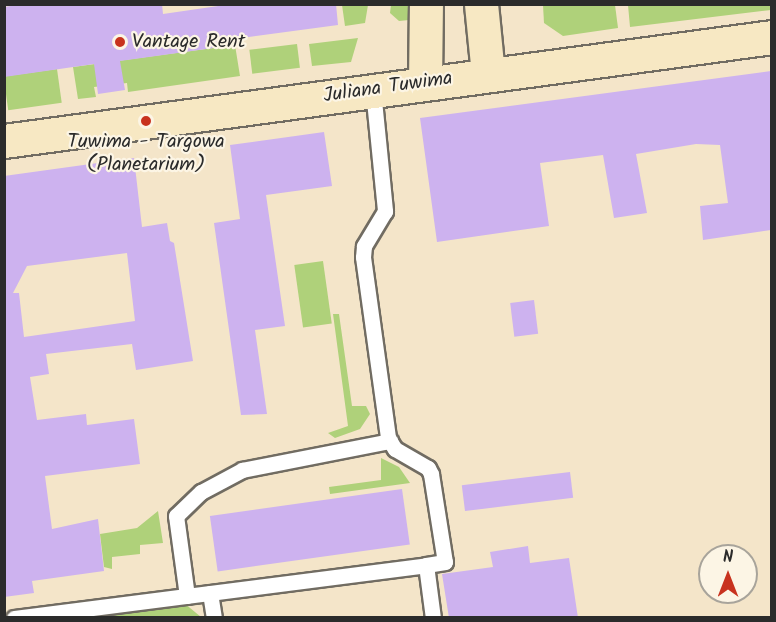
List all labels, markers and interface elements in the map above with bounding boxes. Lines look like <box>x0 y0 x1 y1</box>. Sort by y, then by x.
place label: Vantage Rent <box>132 30 245 54</box>
marker: Vantage Rent <box>113 35 127 49</box>
street label: Juliana Tuwima <box>322 67 454 109</box>
marker: Tuwima - Targowa (Planetarium) <box>139 114 153 128</box>
place label: Tuwima - Targowa (Planetarium) <box>67 130 225 177</box>
north arrow <box>698 544 758 604</box>
text: N <box>723 545 733 570</box>

